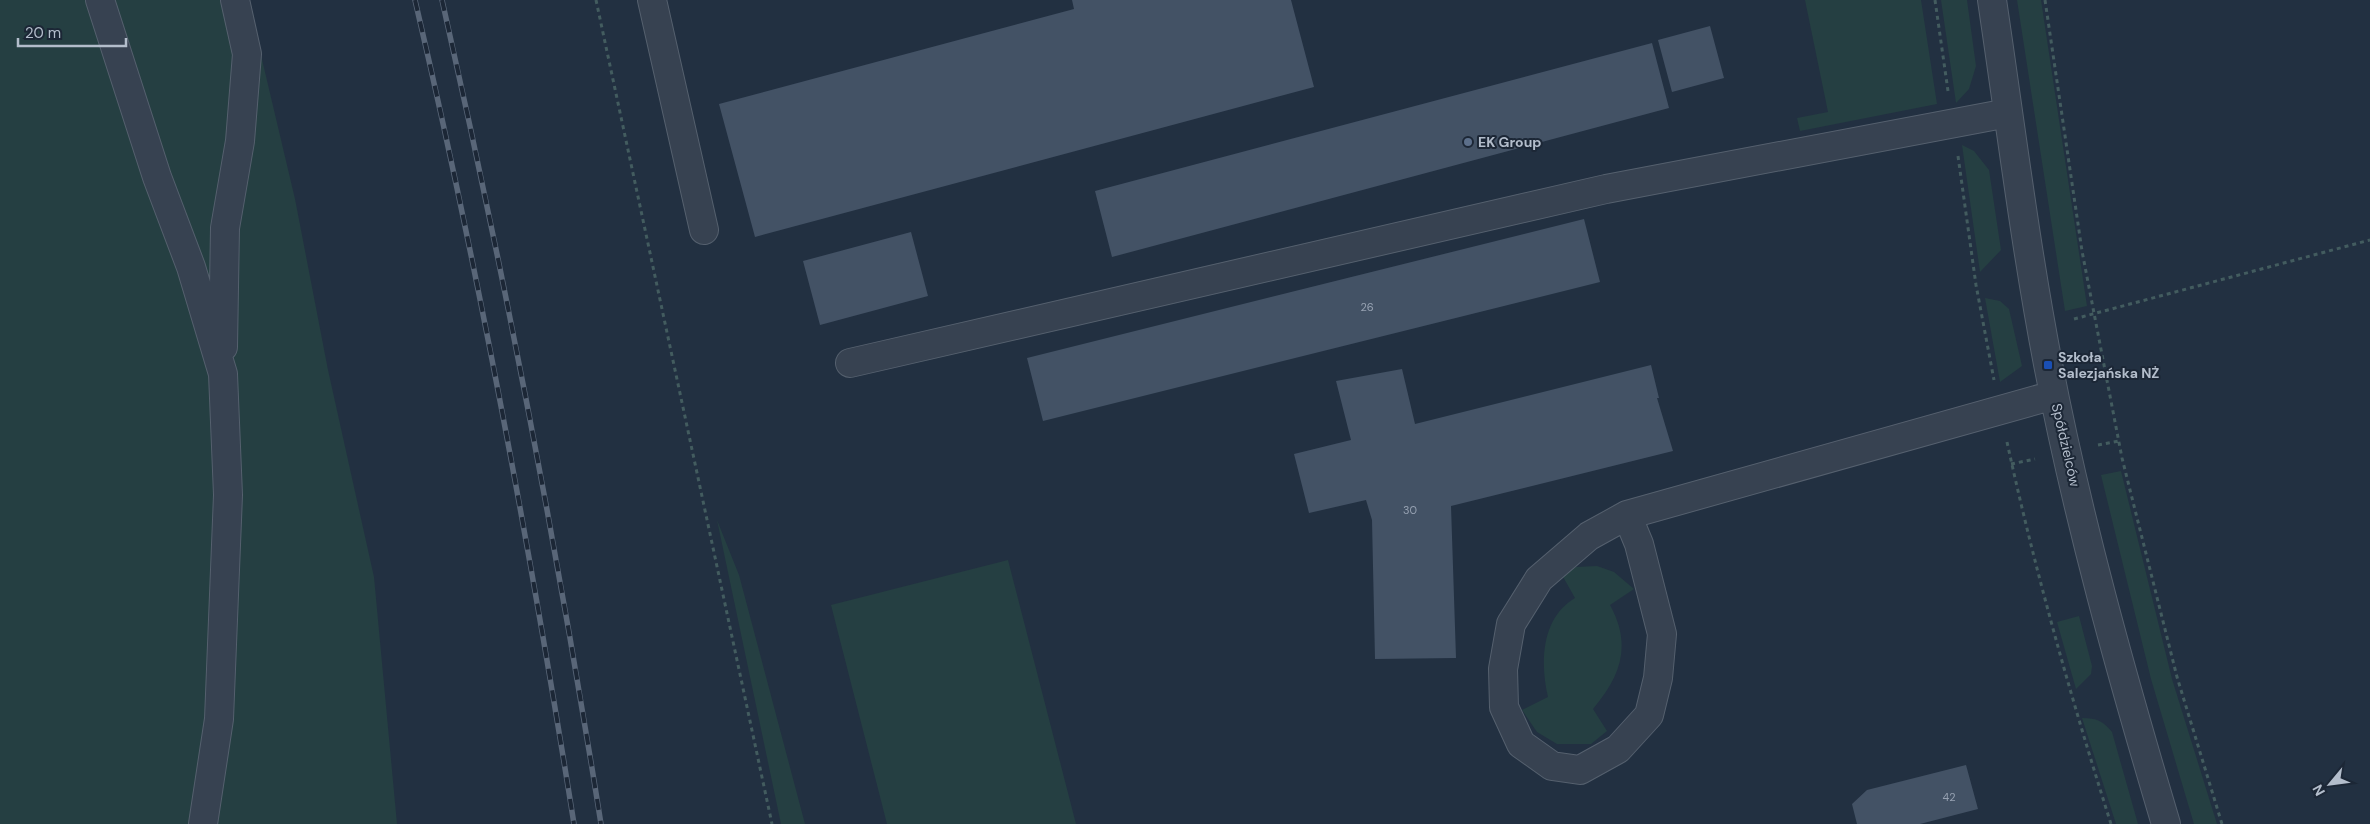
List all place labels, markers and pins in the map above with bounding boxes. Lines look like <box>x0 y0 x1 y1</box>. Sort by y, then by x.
place label: EK Group <box>1478 133 1541 151</box>
marker: EK Group <box>1462 136 1474 148</box>
place label: Szkoła Salezjańska NŻ <box>2058 348 2159 382</box>
marker: Szkoła Salezjańska NŻ <box>2042 359 2054 371</box>

